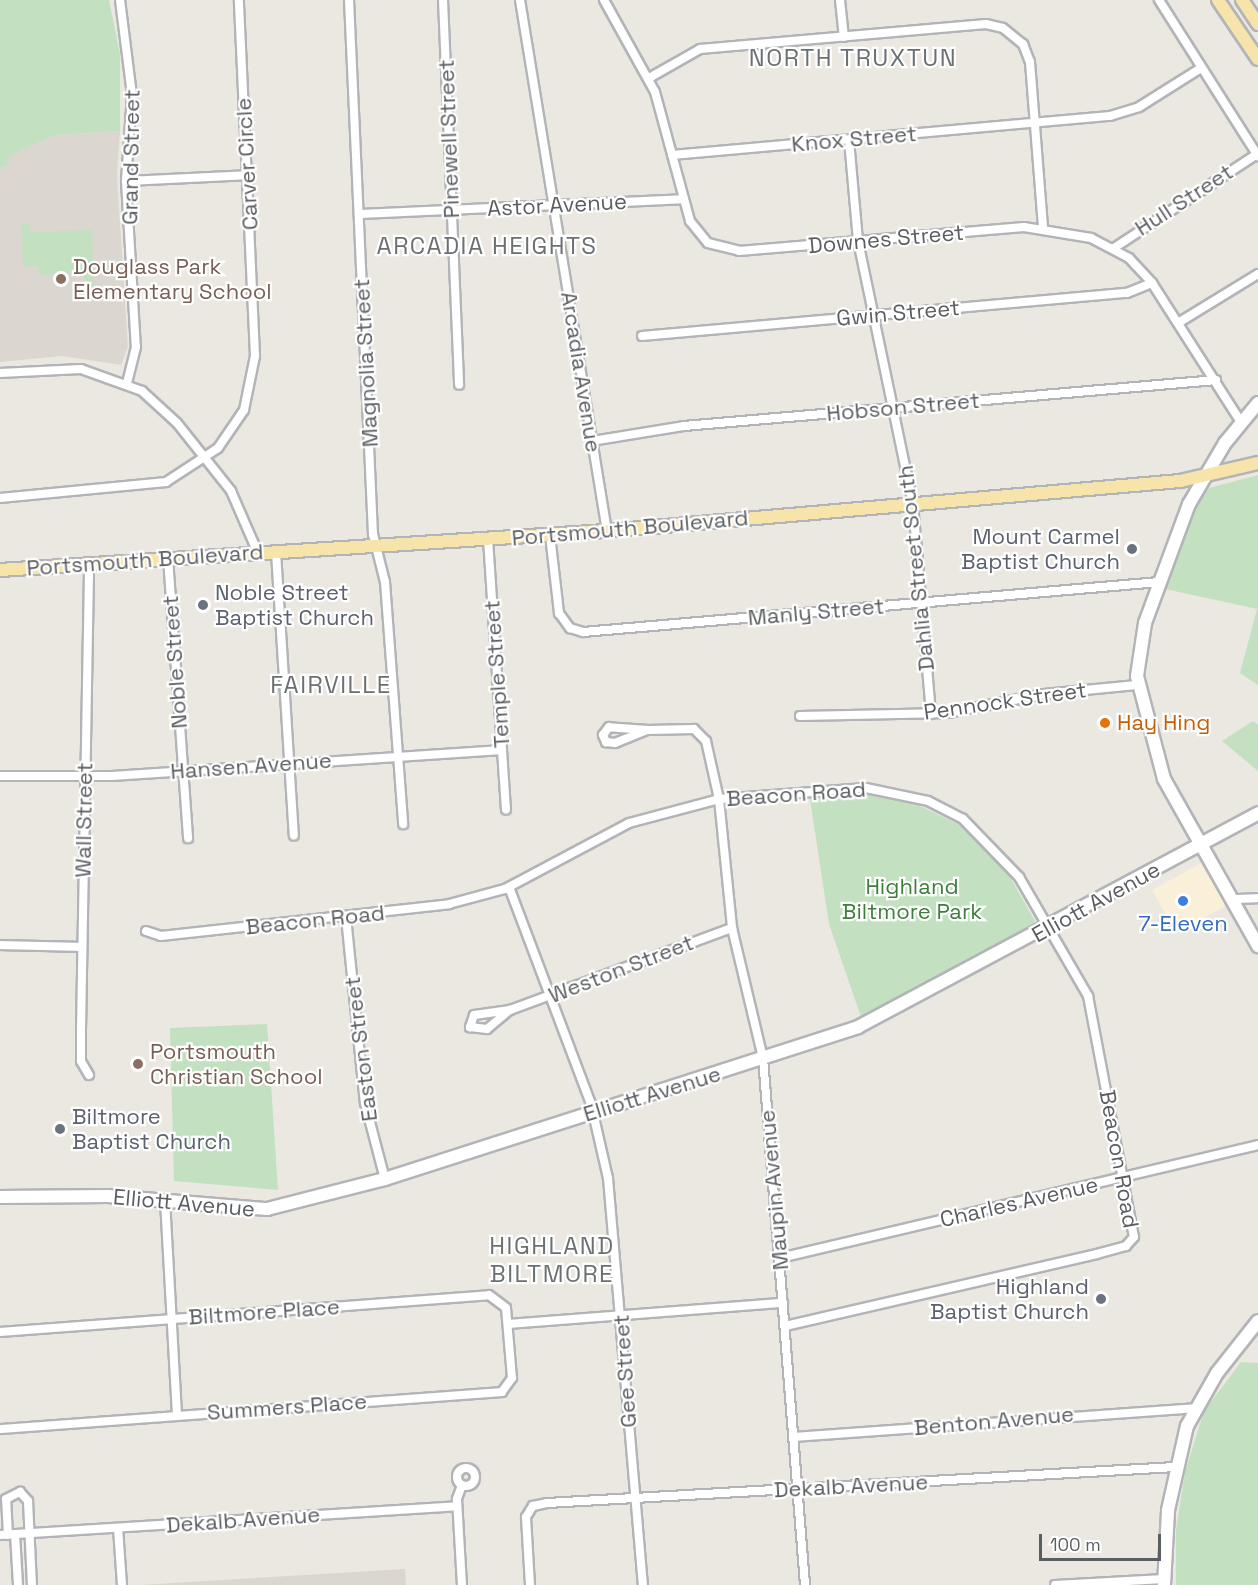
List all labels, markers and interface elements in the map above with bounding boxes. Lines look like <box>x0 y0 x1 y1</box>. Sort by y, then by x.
district label: NORTH TRUXTUN <box>749 44 957 72</box>
street label: Pinewell Street <box>433 59 465 219</box>
street label: Grand Street <box>117 89 145 225</box>
street label: Carver Circle <box>230 97 264 231</box>
street label: Knox Street <box>790 120 918 158</box>
street label: Hull Street <box>1130 159 1238 241</box>
street label: Astor Avenue <box>486 188 628 222</box>
street label: Downes Street <box>807 219 965 259</box>
district label: ARCADIA HEIGHTS <box>376 232 598 260</box>
place label: Douglass Park Elementary School <box>73 253 272 304</box>
marker: Douglass Park Elementary School <box>54 272 68 286</box>
street label: Magnolia Street <box>348 278 384 448</box>
street label: Arcadia Avenue <box>555 290 607 454</box>
street label: Gwin Street <box>835 294 961 332</box>
street label: Hobson Street <box>825 387 981 427</box>
street label: Dahlia Street South <box>892 464 940 672</box>
street label: Portsmouth Boulevard <box>511 505 749 551</box>
place label: Mount Carmel Baptist Church <box>961 523 1120 574</box>
street label: Portsmouth Boulevard <box>26 539 264 581</box>
marker: Mount Carmel Baptist Church <box>1125 542 1139 556</box>
place label: Noble Street Baptist Church <box>215 579 374 630</box>
street label: Manly Street <box>747 593 885 631</box>
street label: Noble Street <box>157 594 193 730</box>
marker: Noble Street Baptist Church <box>196 598 210 612</box>
street label: Temple Street <box>479 599 515 749</box>
district label: FAIRVILLE <box>270 671 392 699</box>
street label: Pennock Street <box>922 676 1088 726</box>
place label: Hay Hing <box>1117 710 1210 736</box>
marker: Hay Hing <box>1098 716 1112 730</box>
street label: Hansen Avenue <box>169 747 333 785</box>
street label: Wall Street <box>70 762 98 878</box>
street label: Beacon Road <box>725 776 867 812</box>
street label: Elliott Avenue <box>1027 856 1165 948</box>
park label: Highland Biltmore Park <box>842 873 982 924</box>
marker: 7-Eleven <box>1176 894 1190 908</box>
street label: Beacon Road <box>244 900 386 940</box>
place label: 7-Eleven <box>1138 911 1228 937</box>
street label: Weston Street <box>545 929 697 1009</box>
street label: Easton Street <box>339 975 383 1123</box>
place label: Portsmouth Christian School <box>150 1038 323 1090</box>
marker: Portsmouth Christian School <box>131 1057 145 1071</box>
street label: Elliott Avenue <box>580 1061 724 1127</box>
street label: Beacon Road <box>1094 1088 1144 1230</box>
place label: Biltmore Baptist Church <box>72 1103 231 1154</box>
street label: Maupin Avenue <box>754 1109 794 1271</box>
marker: Biltmore Baptist Church <box>53 1122 67 1136</box>
street label: Charles Avenue <box>937 1171 1101 1233</box>
street label: Elliott Avenue <box>112 1184 256 1222</box>
district label: HIGHLAND BILTMORE <box>489 1232 615 1288</box>
place label: Highland Baptist Church <box>930 1273 1089 1324</box>
marker: Highland Baptist Church <box>1094 1292 1108 1306</box>
street label: Biltmore Place <box>187 1294 341 1330</box>
street label: Gee Street <box>608 1313 642 1429</box>
street label: Summers Place <box>206 1388 368 1426</box>
street label: Benton Avenue <box>913 1401 1075 1441</box>
street label: Dekalb Avenue <box>773 1469 929 1503</box>
street label: Dekalb Avenue <box>165 1501 321 1539</box>
scale bar <box>1042 1522 1164 1560</box>
text: 100 m <box>1050 1533 1101 1556</box>

